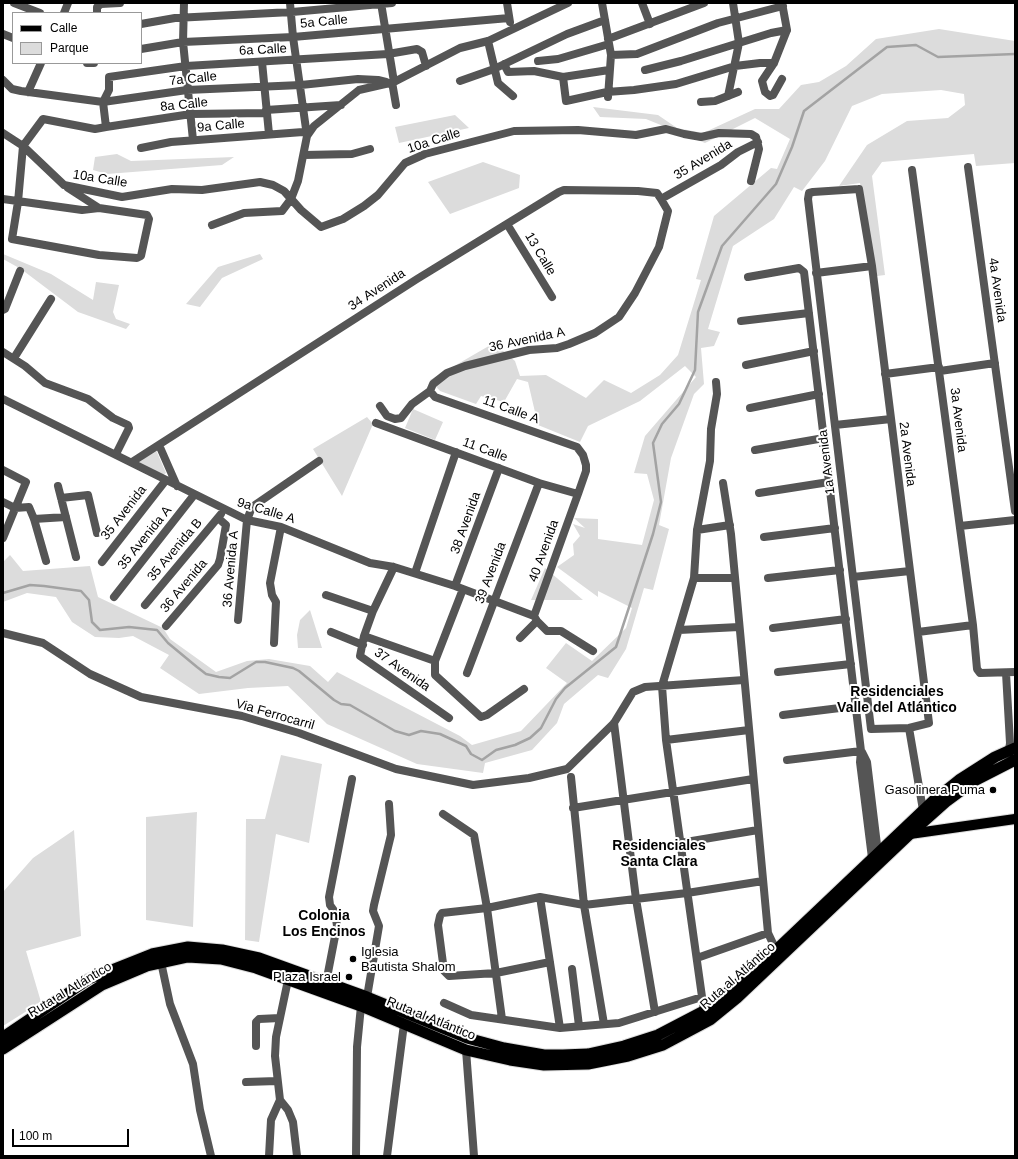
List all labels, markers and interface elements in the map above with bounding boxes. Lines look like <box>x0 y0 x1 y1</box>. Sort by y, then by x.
legend <box>12 12 142 64</box>
street label: 5a Calle <box>300 12 348 32</box>
text: Calle <box>50 21 77 35</box>
text: Parque <box>50 41 89 55</box>
street label: 6a Calle <box>239 41 287 59</box>
street label: 7a Calle <box>168 69 218 89</box>
street label: 8a Calle <box>159 95 209 115</box>
street label: 9a Calle <box>197 116 245 136</box>
street label: 10a Calle <box>405 125 463 157</box>
street label: 35 Avenida <box>671 137 735 183</box>
street label: 10a Calle <box>72 167 128 191</box>
street label: 13 Calle <box>521 230 559 278</box>
street label: 4a Avenida <box>985 257 1009 323</box>
street label: 34 Avenida <box>346 266 408 314</box>
street label: 36 Avenida A <box>488 324 566 356</box>
street label: 3a Avenida <box>946 387 970 453</box>
street label: 11 Calle A <box>481 393 541 427</box>
street label: 2a Avenida <box>895 421 919 487</box>
street label: 1a Avenida <box>815 429 839 495</box>
street label: 11 Calle <box>460 435 510 465</box>
street label: 35 Avenida <box>98 483 150 543</box>
street label: 38 Avenida <box>448 490 484 556</box>
street label: 9a Calle A <box>235 495 297 527</box>
street label: 35 Avenida A <box>115 503 175 573</box>
street label: 35 Avenida B <box>144 515 206 585</box>
street label: 40 Avenida <box>526 518 562 584</box>
street label: 36 Avenida A <box>220 530 242 608</box>
street label: 39 Avenida <box>472 540 510 606</box>
street label: 36 Avenida <box>157 556 211 616</box>
street label: 37 Avenida <box>371 645 433 695</box>
district label: Residenciales Valle del Atlántico <box>837 684 957 716</box>
street label: Via Ferrocarril <box>234 696 316 734</box>
place label: Gasolinera Puma <box>885 782 985 798</box>
marker: Gasolinera Puma <box>988 785 998 795</box>
district label: Residenciales Santa Clara <box>612 838 706 870</box>
district label: Colonia Los Encinos <box>282 908 366 940</box>
street label: Ruta al Atlántico <box>697 939 779 1013</box>
place label: Iglesia Bautista Shalom <box>361 944 456 975</box>
marker: Iglesia Bautista Shalom <box>348 954 358 964</box>
street label: Ruta al Atlántico <box>25 959 115 1021</box>
place label: Plaza Israel <box>273 969 341 985</box>
marker: Plaza Israel <box>344 972 354 982</box>
street label: Ruta al Atlántico <box>384 994 478 1044</box>
scale bar <box>14 1121 131 1147</box>
text: 100 m <box>19 1129 52 1143</box>

